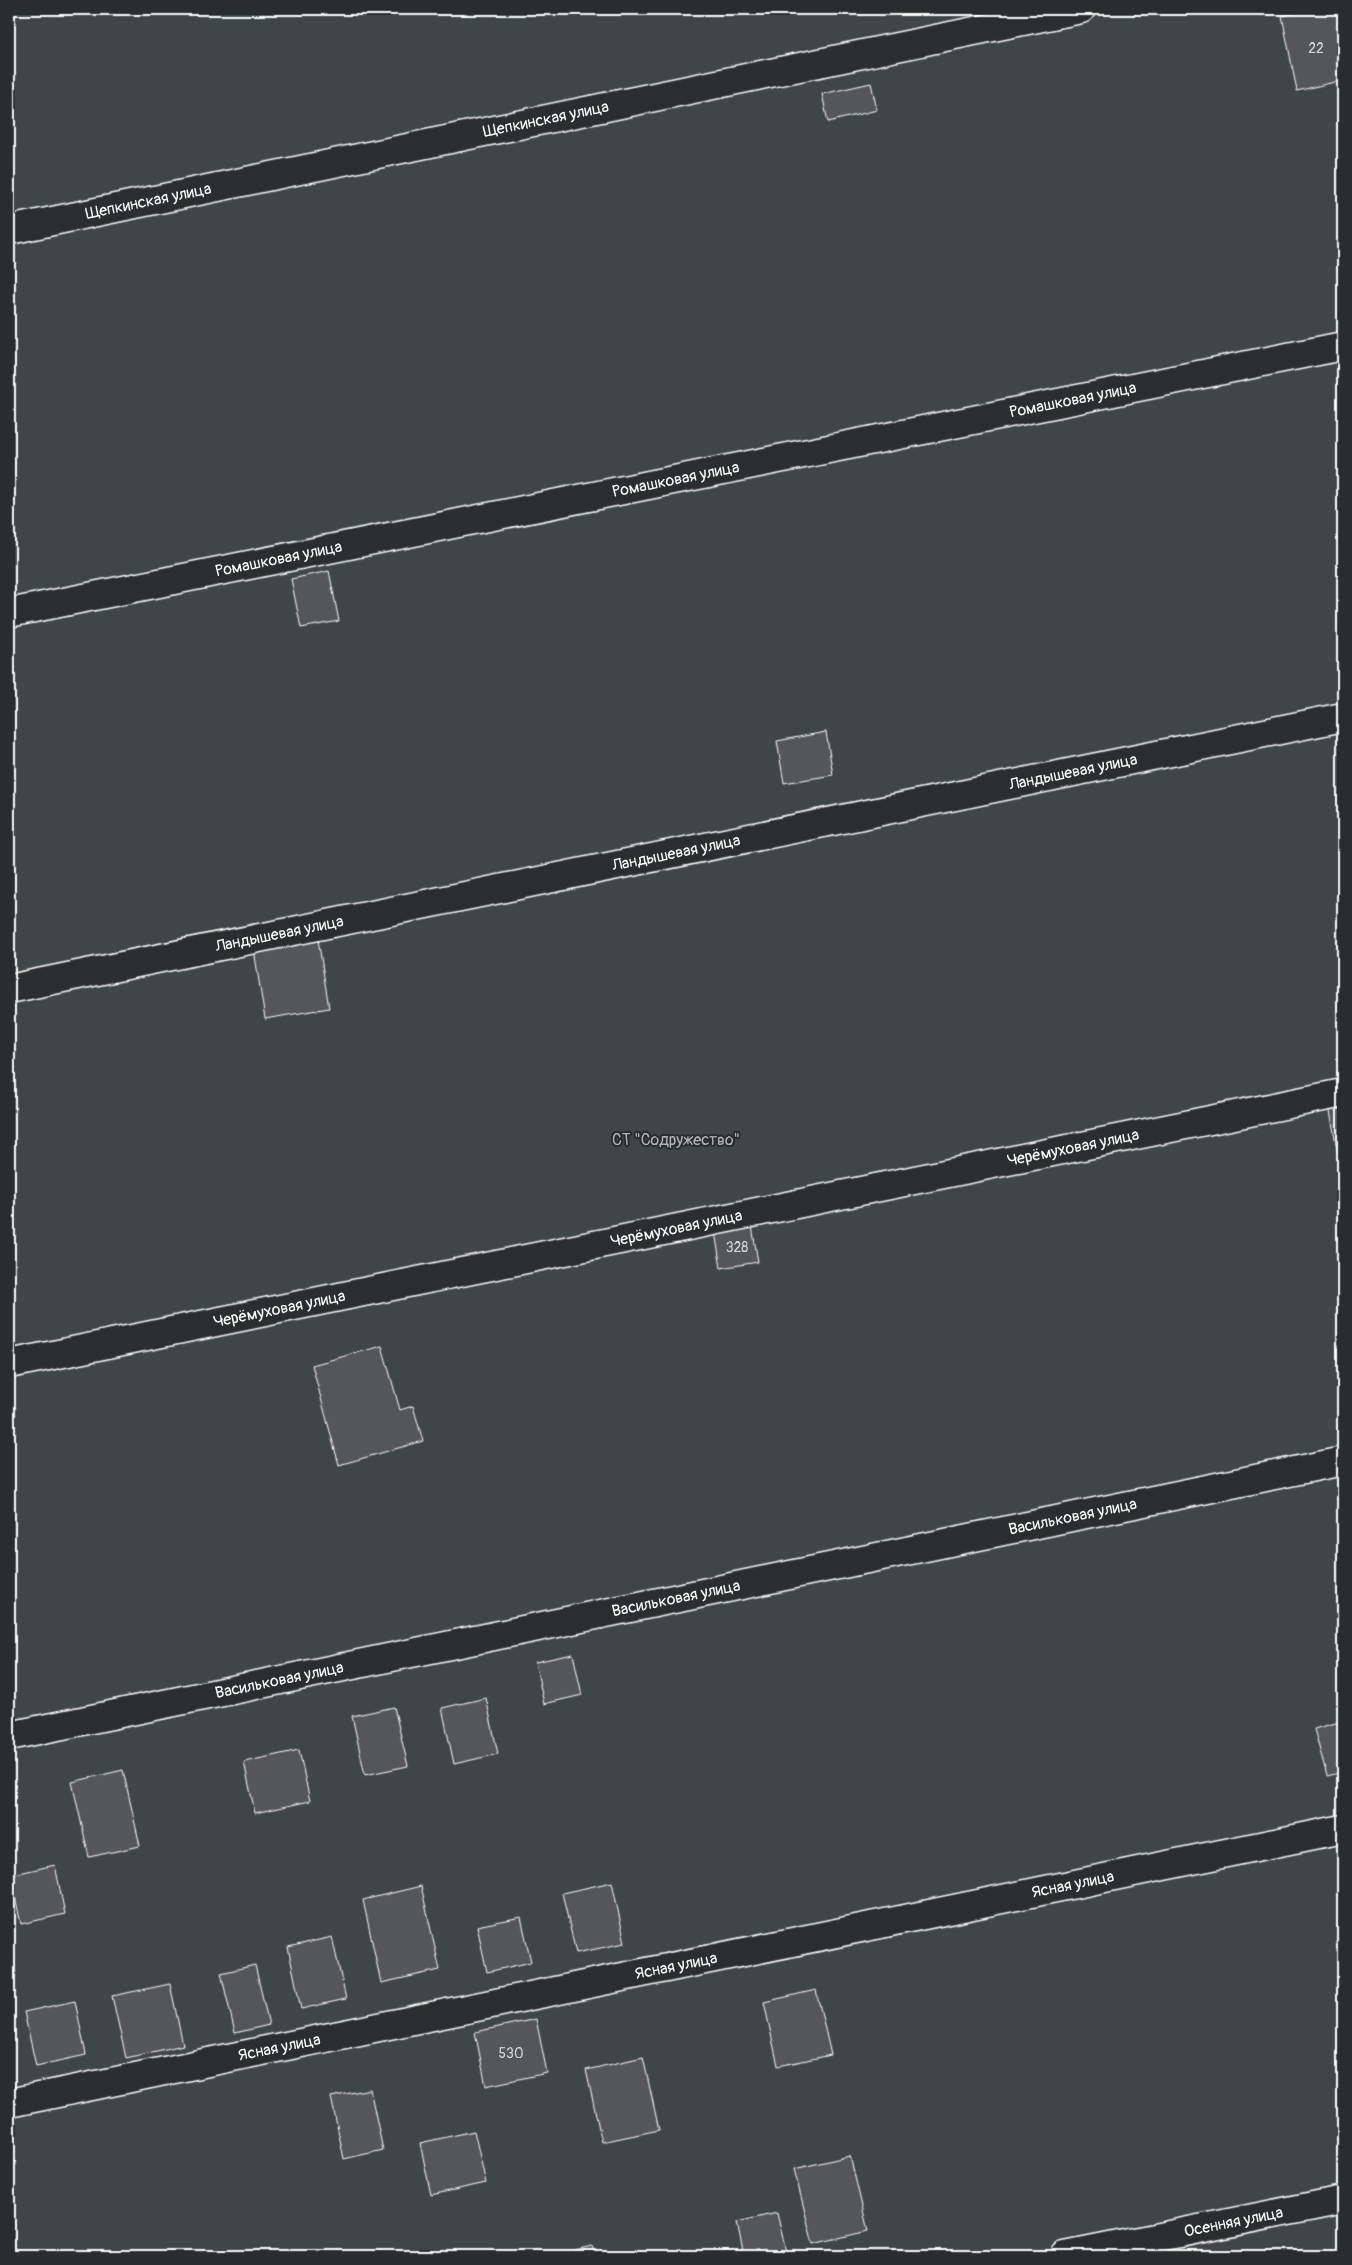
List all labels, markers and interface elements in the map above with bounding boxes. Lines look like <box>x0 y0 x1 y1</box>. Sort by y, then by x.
house number: 22 <box>1308 40 1324 57</box>
street label: Щепкинская улица <box>481 97 611 142</box>
street label: Щепкинская улица <box>83 179 213 224</box>
street label: Ромашковая улица <box>1008 378 1138 423</box>
street label: Ромашковая улица <box>611 457 741 502</box>
street label: Ромашковая улица <box>213 537 344 581</box>
street label: Ландышевая улица <box>1006 749 1139 795</box>
street label: Ландышевая улица <box>609 830 742 876</box>
street label: Ландышевая улица <box>213 911 345 957</box>
street label: Черёмуховая улица <box>1006 1125 1141 1171</box>
park label: СТ "Содружество" <box>612 1130 740 1150</box>
street label: Черёмуховая улица <box>609 1205 744 1252</box>
house number: 328 <box>726 1239 748 1256</box>
street label: Черёмуховая улица <box>212 1286 347 1332</box>
street label: Васильковая улица <box>1007 1494 1139 1540</box>
street label: Васильковая улица <box>610 1576 742 1621</box>
street label: Васильковая улица <box>213 1657 345 1703</box>
street label: Ясная улица <box>1030 1866 1116 1903</box>
street label: Ясная улица <box>633 1948 719 1984</box>
street label: Ясная улица <box>236 2029 322 2066</box>
house number: 530 <box>499 2045 523 2062</box>
street label: Осенняя улица <box>1182 2202 1285 2242</box>

